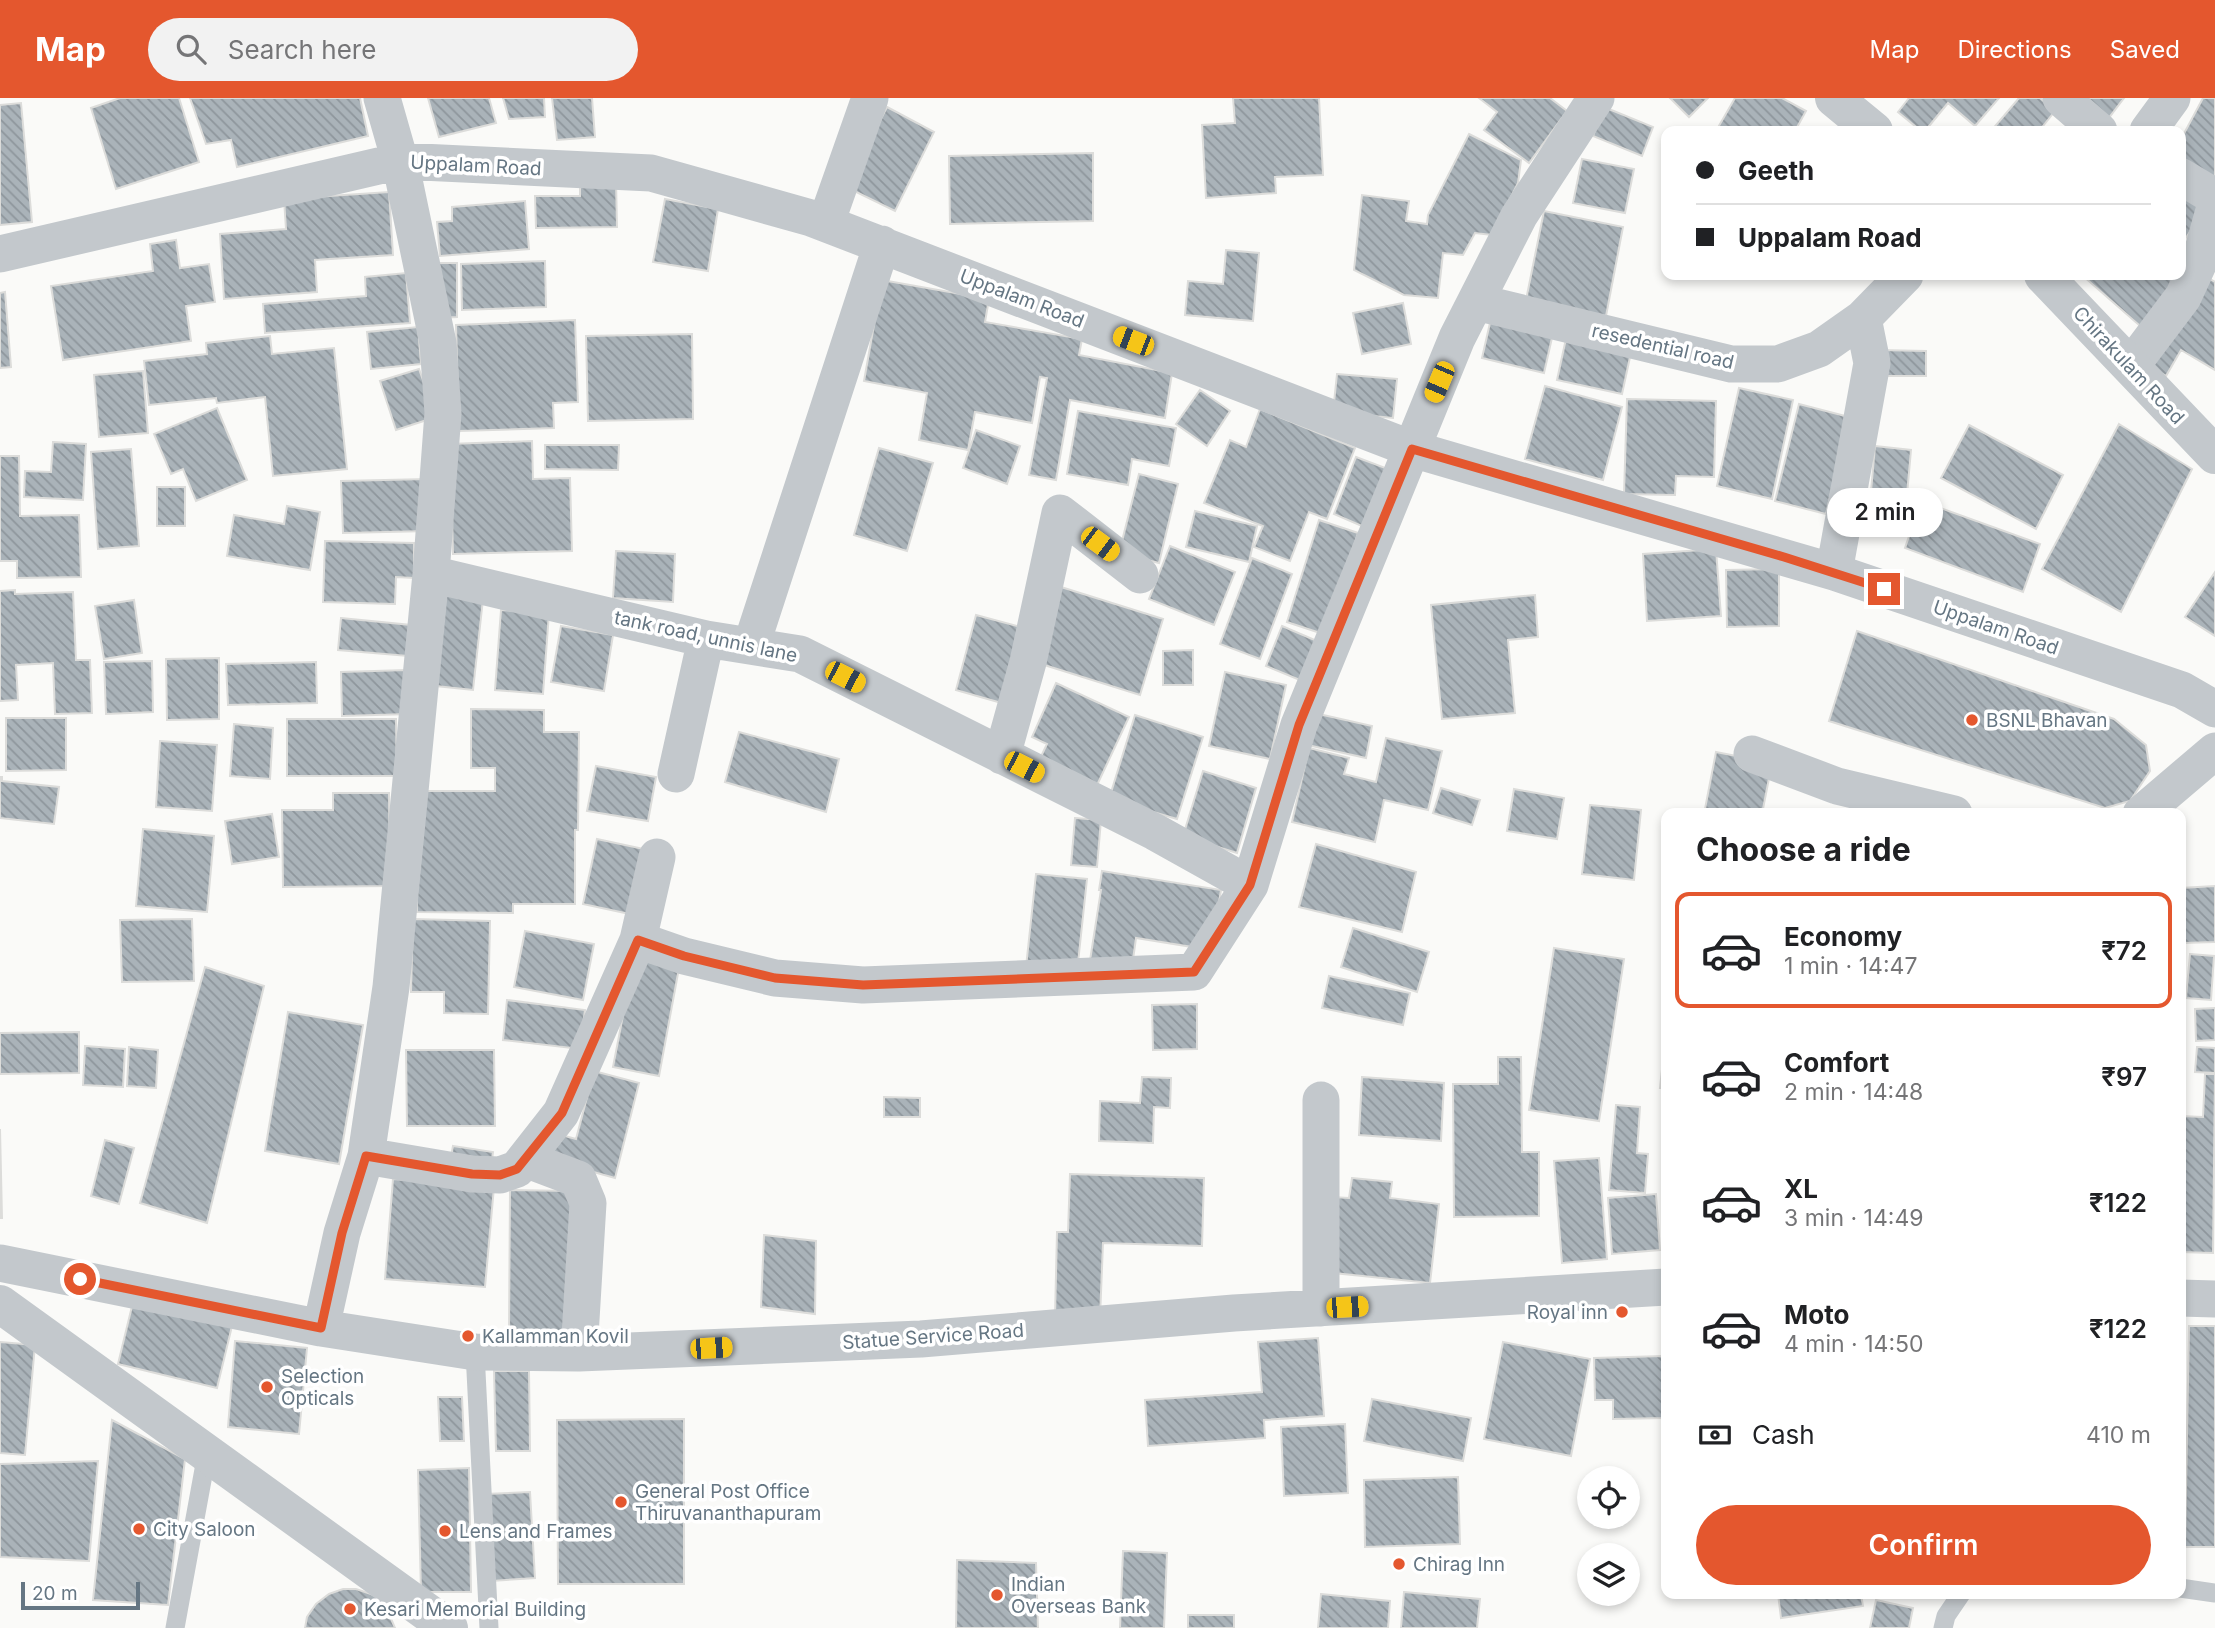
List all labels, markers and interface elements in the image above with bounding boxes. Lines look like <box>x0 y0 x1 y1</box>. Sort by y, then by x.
search box <box>148 18 638 81</box>
text: Map <box>35 29 106 69</box>
icon: search <box>172 30 210 68</box>
text: Search here <box>228 34 376 65</box>
text: Map <box>1870 35 1919 64</box>
text: Directions <box>1957 35 2072 64</box>
text: Saved <box>2110 35 2180 64</box>
street label: Uppalam Road <box>410 151 542 180</box>
text: Geeth <box>1738 155 1814 186</box>
text: Uppalam Road <box>1738 222 1922 253</box>
street label: Uppalam Road <box>956 264 1087 333</box>
street label: Chirakulam Road <box>2068 302 2189 429</box>
street label: resedential road <box>1590 319 1736 374</box>
car <box>1110 324 1157 358</box>
car <box>1422 359 1457 405</box>
callout: 2 min <box>1826 488 1942 536</box>
text: 2 min <box>1855 498 1915 526</box>
car <box>1077 523 1124 565</box>
route end <box>1868 573 1900 605</box>
street label: Uppalam Road <box>1930 595 2062 660</box>
street label: tank road, unnis lane <box>612 606 800 667</box>
car <box>822 658 869 696</box>
place label: BSNL Bhavan <box>1986 709 2108 732</box>
marker: BSNL Bhavan <box>1964 712 1980 728</box>
car <box>1001 748 1048 786</box>
text: Choose a ride <box>1696 830 1911 869</box>
icon: car <box>1700 919 1763 982</box>
text: Economy <box>1784 921 1902 952</box>
text: ₹72 <box>2101 935 2147 966</box>
text: 1 min · 14:47 <box>1784 952 1917 980</box>
icon: car <box>1700 1045 1763 1108</box>
text: Comfort <box>1784 1047 1889 1078</box>
text: ₹97 <box>2101 1061 2147 1092</box>
text: 2 min · 14:48 <box>1784 1078 1923 1106</box>
icon: car <box>1700 1171 1763 1234</box>
text: XL <box>1784 1173 1818 1204</box>
text: ₹122 <box>2089 1187 2147 1218</box>
text: 3 min · 14:49 <box>1784 1204 1924 1232</box>
route start <box>64 1263 96 1295</box>
car <box>1326 1295 1369 1319</box>
icon: car <box>1700 1297 1763 1360</box>
text: Moto <box>1784 1299 1849 1330</box>
place label: Royal inn <box>1527 1301 1608 1324</box>
marker: Royal inn <box>1614 1304 1630 1320</box>
text: ₹122 <box>2089 1313 2147 1344</box>
street label: Statue Service Road <box>841 1319 1025 1354</box>
place label: Kallamman Kovil <box>482 1325 629 1348</box>
marker: Kallamman Kovil <box>460 1328 476 1344</box>
text: 4 min · 14:50 <box>1784 1330 1924 1358</box>
car <box>690 1336 733 1360</box>
place label: Selection Opticals <box>281 1365 364 1410</box>
marker: Selection Opticals <box>259 1379 275 1395</box>
icon: cash <box>1696 1416 1734 1454</box>
text: Cash <box>1752 1419 1815 1450</box>
text: 410 m <box>2086 1421 2151 1449</box>
map controls <box>1577 1466 1640 1606</box>
button: locate <box>1577 1466 1640 1529</box>
place label: General Post Office Thiruvananthapuram <box>635 1480 821 1525</box>
marker: General Post Office Thiruvananthapuram <box>613 1494 629 1510</box>
button: Confirm <box>1696 1505 2151 1585</box>
place label: City Saloon <box>153 1518 256 1541</box>
place label: Lens and Frames <box>459 1520 613 1543</box>
marker: City Saloon <box>131 1521 147 1537</box>
marker: Lens and Frames <box>437 1523 453 1539</box>
button: layers <box>1577 1543 1640 1606</box>
place label: Chirag Inn <box>1413 1553 1505 1576</box>
marker: Chirag Inn <box>1391 1556 1407 1572</box>
place label: Indian Overseas Bank <box>1011 1573 1147 1618</box>
scale bar <box>21 1579 140 1611</box>
text: 20 m <box>32 1582 78 1605</box>
marker: Indian Overseas Bank <box>989 1587 1005 1603</box>
place label: Kesari Memorial Building <box>364 1598 586 1621</box>
marker: Kesari Memorial Building <box>342 1601 358 1617</box>

